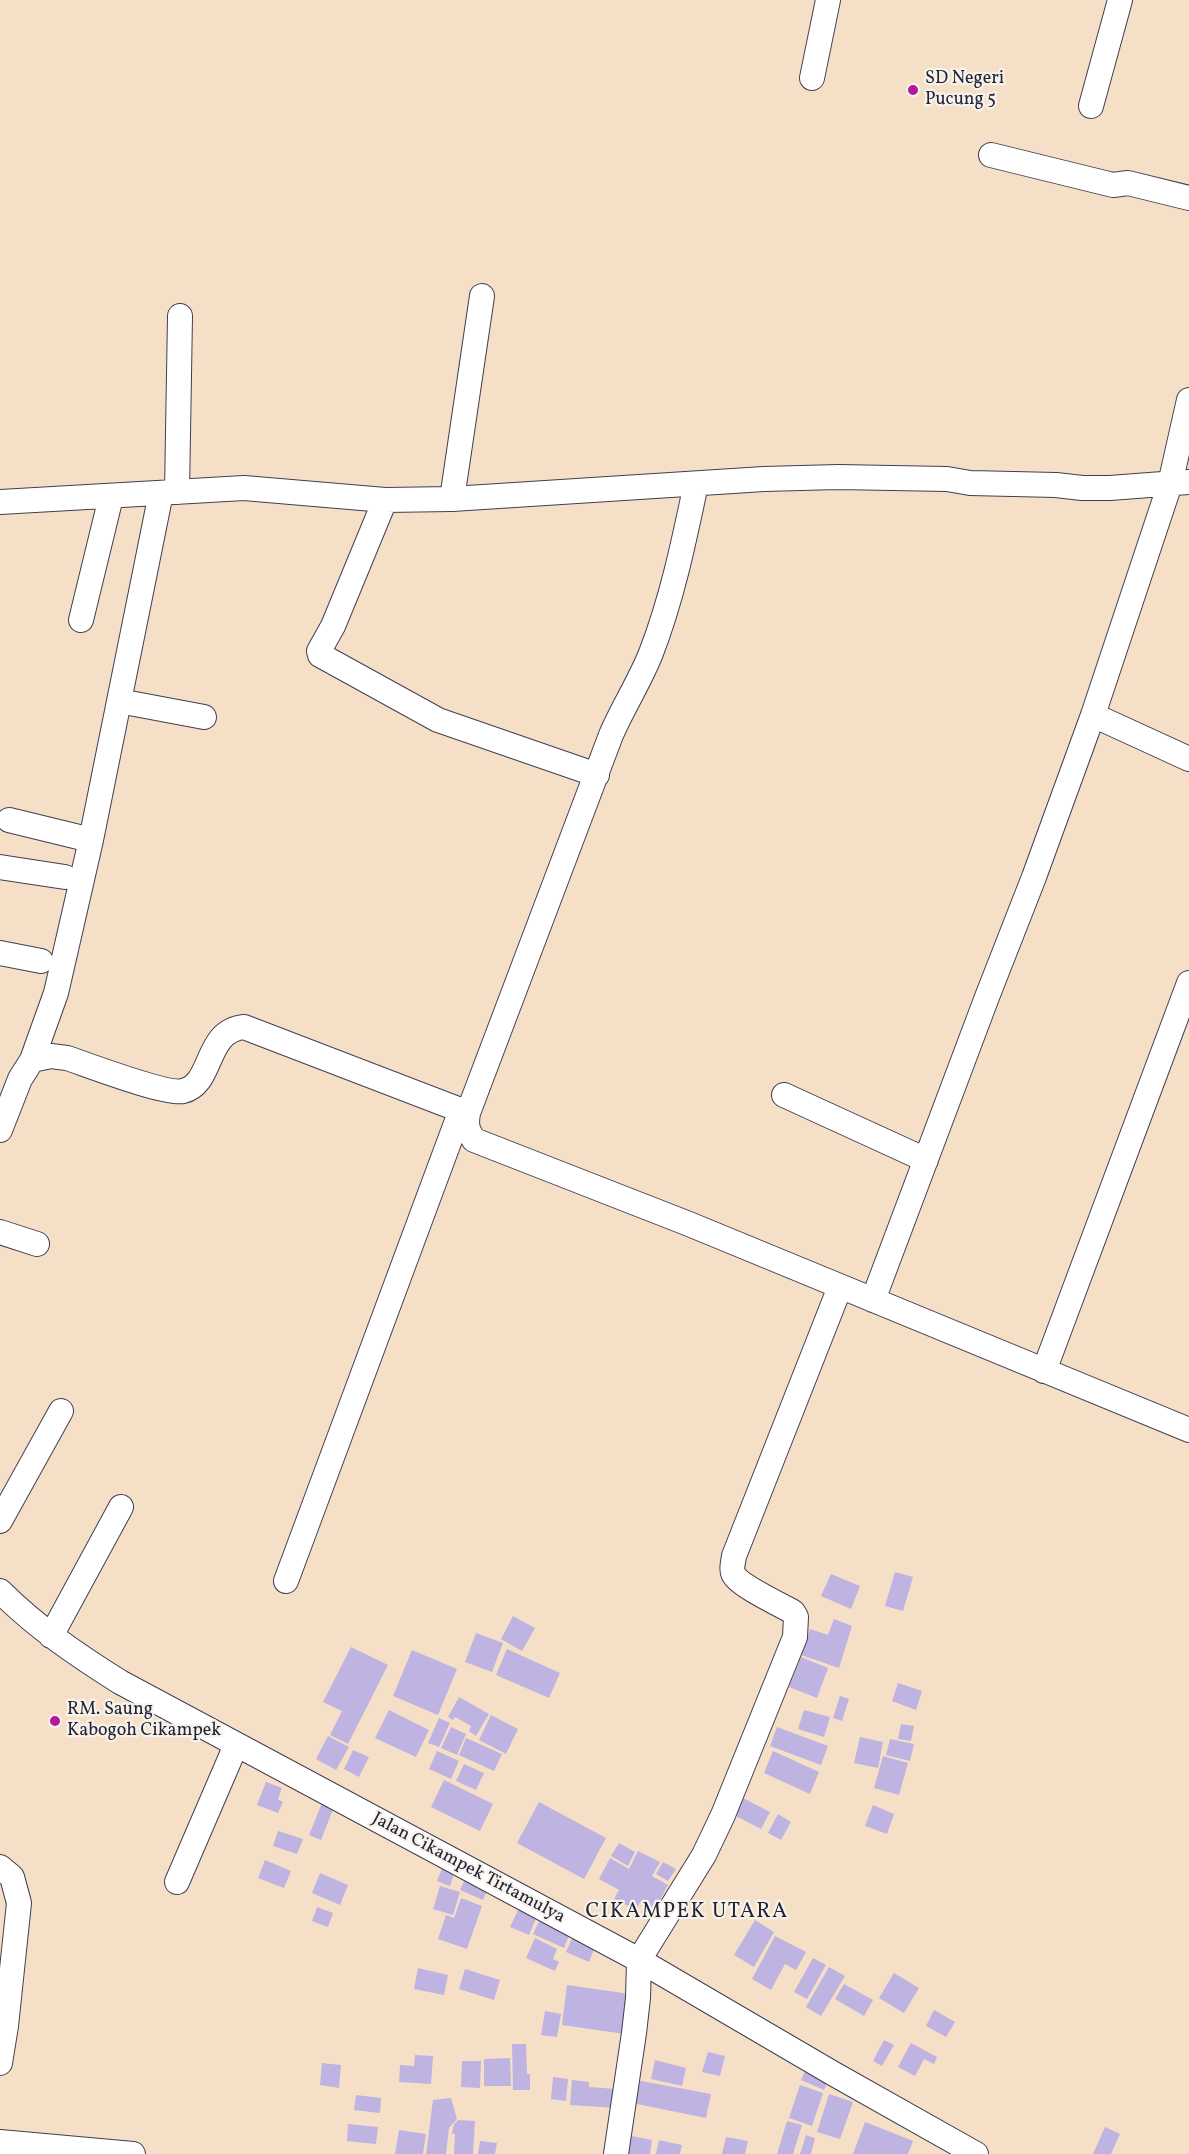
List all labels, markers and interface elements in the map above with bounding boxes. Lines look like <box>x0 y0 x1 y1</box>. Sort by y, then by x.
place label: SD Negeri Pucung 5 <box>925 69 1004 112</box>
marker: SD Negeri Pucung 5 <box>906 83 920 97</box>
place label: RM. Saung Kabogoh Cikampek <box>67 1700 221 1742</box>
marker: RM. Saung Kabogoh Cikampek <box>48 1714 62 1728</box>
street label: Jalan Cikampek Tirtamulya <box>368 1809 568 1929</box>
district label: CIKAMPEK UTARA <box>586 1900 788 1926</box>

